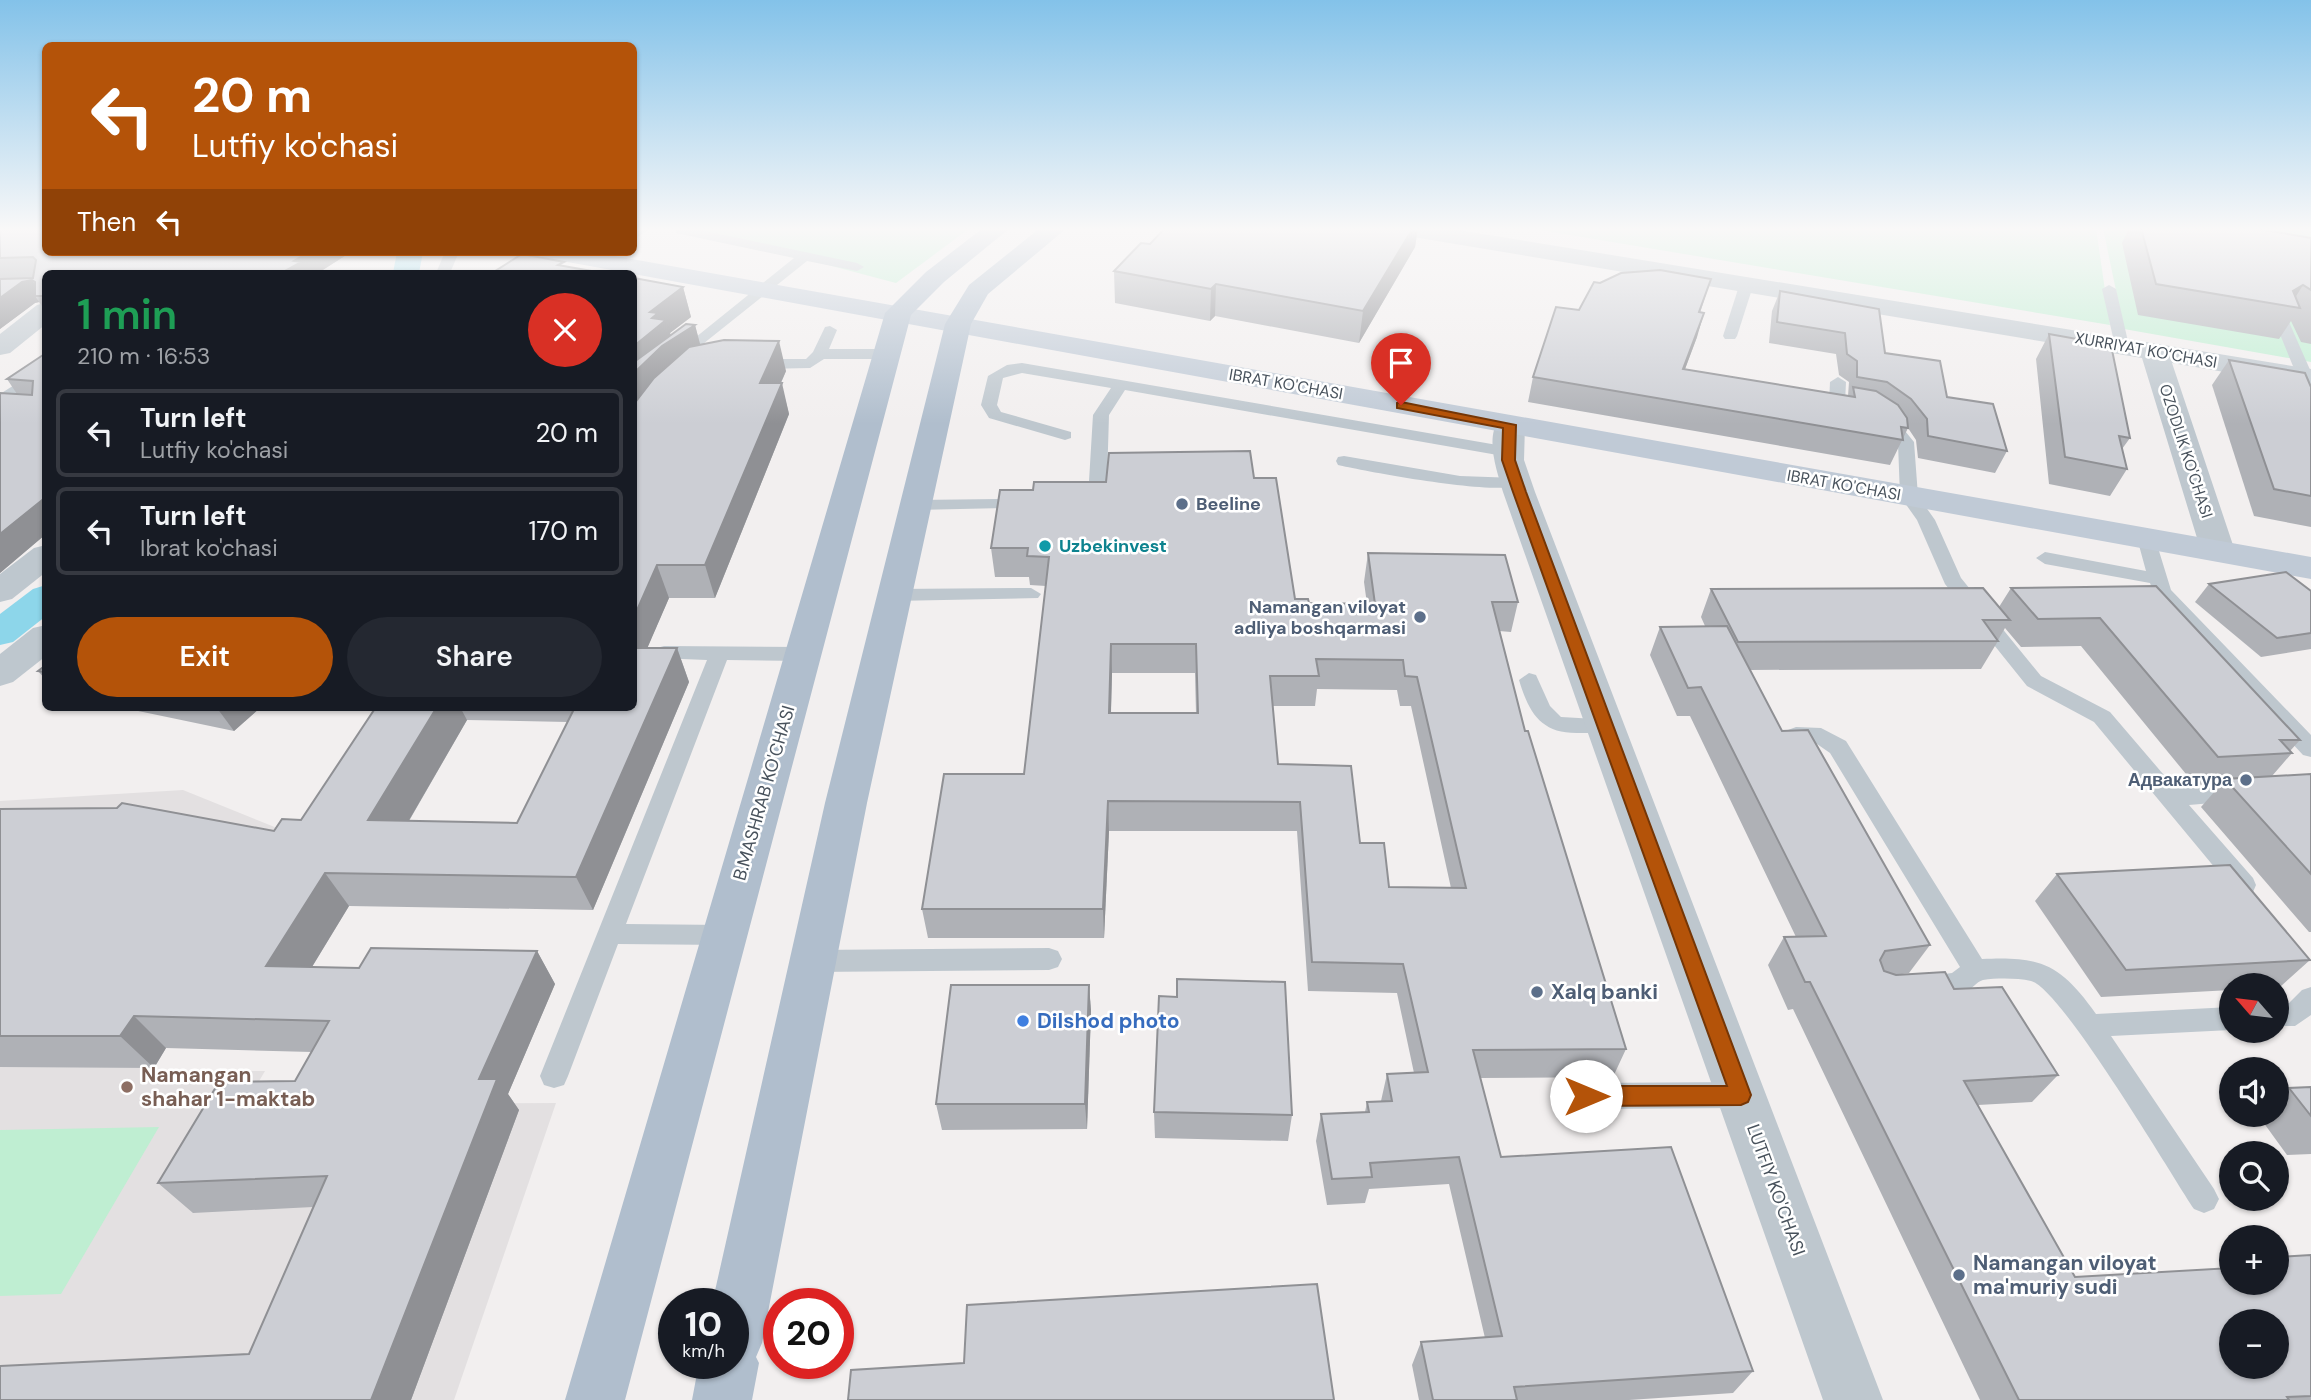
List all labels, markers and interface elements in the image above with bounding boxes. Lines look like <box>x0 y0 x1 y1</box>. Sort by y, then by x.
text: 20 m <box>192 63 312 127</box>
icon: left <box>77 70 168 161</box>
text: Lutfiy ko'chasi <box>192 125 398 167</box>
icon: left <box>150 203 188 241</box>
text: Then <box>77 205 136 239</box>
text: 1 min <box>77 287 177 342</box>
button: close <box>528 293 602 367</box>
street label: XURRIYAT KO‘CHASI <box>2073 327 2219 373</box>
pin <box>1371 333 1431 405</box>
text: 210 m · 16:53 <box>77 341 210 371</box>
icon: arrive <box>1382 344 1420 382</box>
street label: IBRAT KO'CHASI <box>1227 364 1345 404</box>
street label: OZODLIK KO'CHASI <box>2154 381 2218 521</box>
text: Turn left <box>140 401 247 435</box>
icon: left <box>81 414 119 452</box>
text: 20 m <box>535 416 598 450</box>
text: Lutfiy ko'chasi <box>140 435 288 465</box>
street label: IBRAT KO'CHASI <box>1785 465 1903 505</box>
place label: Beeline <box>1196 492 1261 516</box>
marker: Beeline <box>1174 496 1190 512</box>
text: Turn left <box>140 499 247 533</box>
icon: left <box>81 512 119 550</box>
text: 170 m <box>529 514 598 548</box>
text: Ibrat ko'chasi <box>140 533 278 563</box>
place label: Uzbekinvest <box>1059 534 1167 558</box>
marker: Uzbekinvest <box>1037 538 1053 554</box>
place label: Namangan viloyat adliya boshqarmasi <box>1234 595 1406 640</box>
marker: Namangan viloyat adliya boshqarmasi <box>1412 609 1428 625</box>
button: Exit <box>77 617 333 697</box>
button: Share <box>347 617 602 697</box>
street label: B.MASHRAB KO'CHASI <box>728 703 800 883</box>
place label: Адвакатура <box>2128 768 2233 792</box>
marker: Адвакатура <box>2238 772 2254 788</box>
north arrow <box>2219 973 2289 1043</box>
map controls <box>2219 973 2289 1379</box>
place label: Xalq banki <box>1551 978 1658 1006</box>
marker: Xalq banki <box>1529 984 1545 1000</box>
place label: Dilshod photo <box>1037 1007 1180 1035</box>
marker: Dilshod photo <box>1015 1013 1031 1029</box>
button: sound <box>2219 1057 2289 1127</box>
position arrow <box>1549 1059 1623 1133</box>
place label: Namangan shahar 1-maktab <box>141 1061 315 1113</box>
marker: Namangan shahar 1-maktab <box>119 1079 135 1095</box>
street label: LUTFIY KO'CHASI <box>1741 1121 1811 1259</box>
button: search <box>2219 1141 2289 1211</box>
button: + <box>2219 1225 2289 1295</box>
place label: Namangan viloyat ma'muriy sudi <box>1973 1249 2157 1301</box>
marker: Namangan viloyat ma'muriy sudi <box>1951 1267 1967 1283</box>
speed limit sign: 20 <box>763 1288 854 1379</box>
text: 10 <box>685 1301 722 1347</box>
button: − <box>2219 1309 2289 1379</box>
text: km/h <box>682 1339 725 1363</box>

